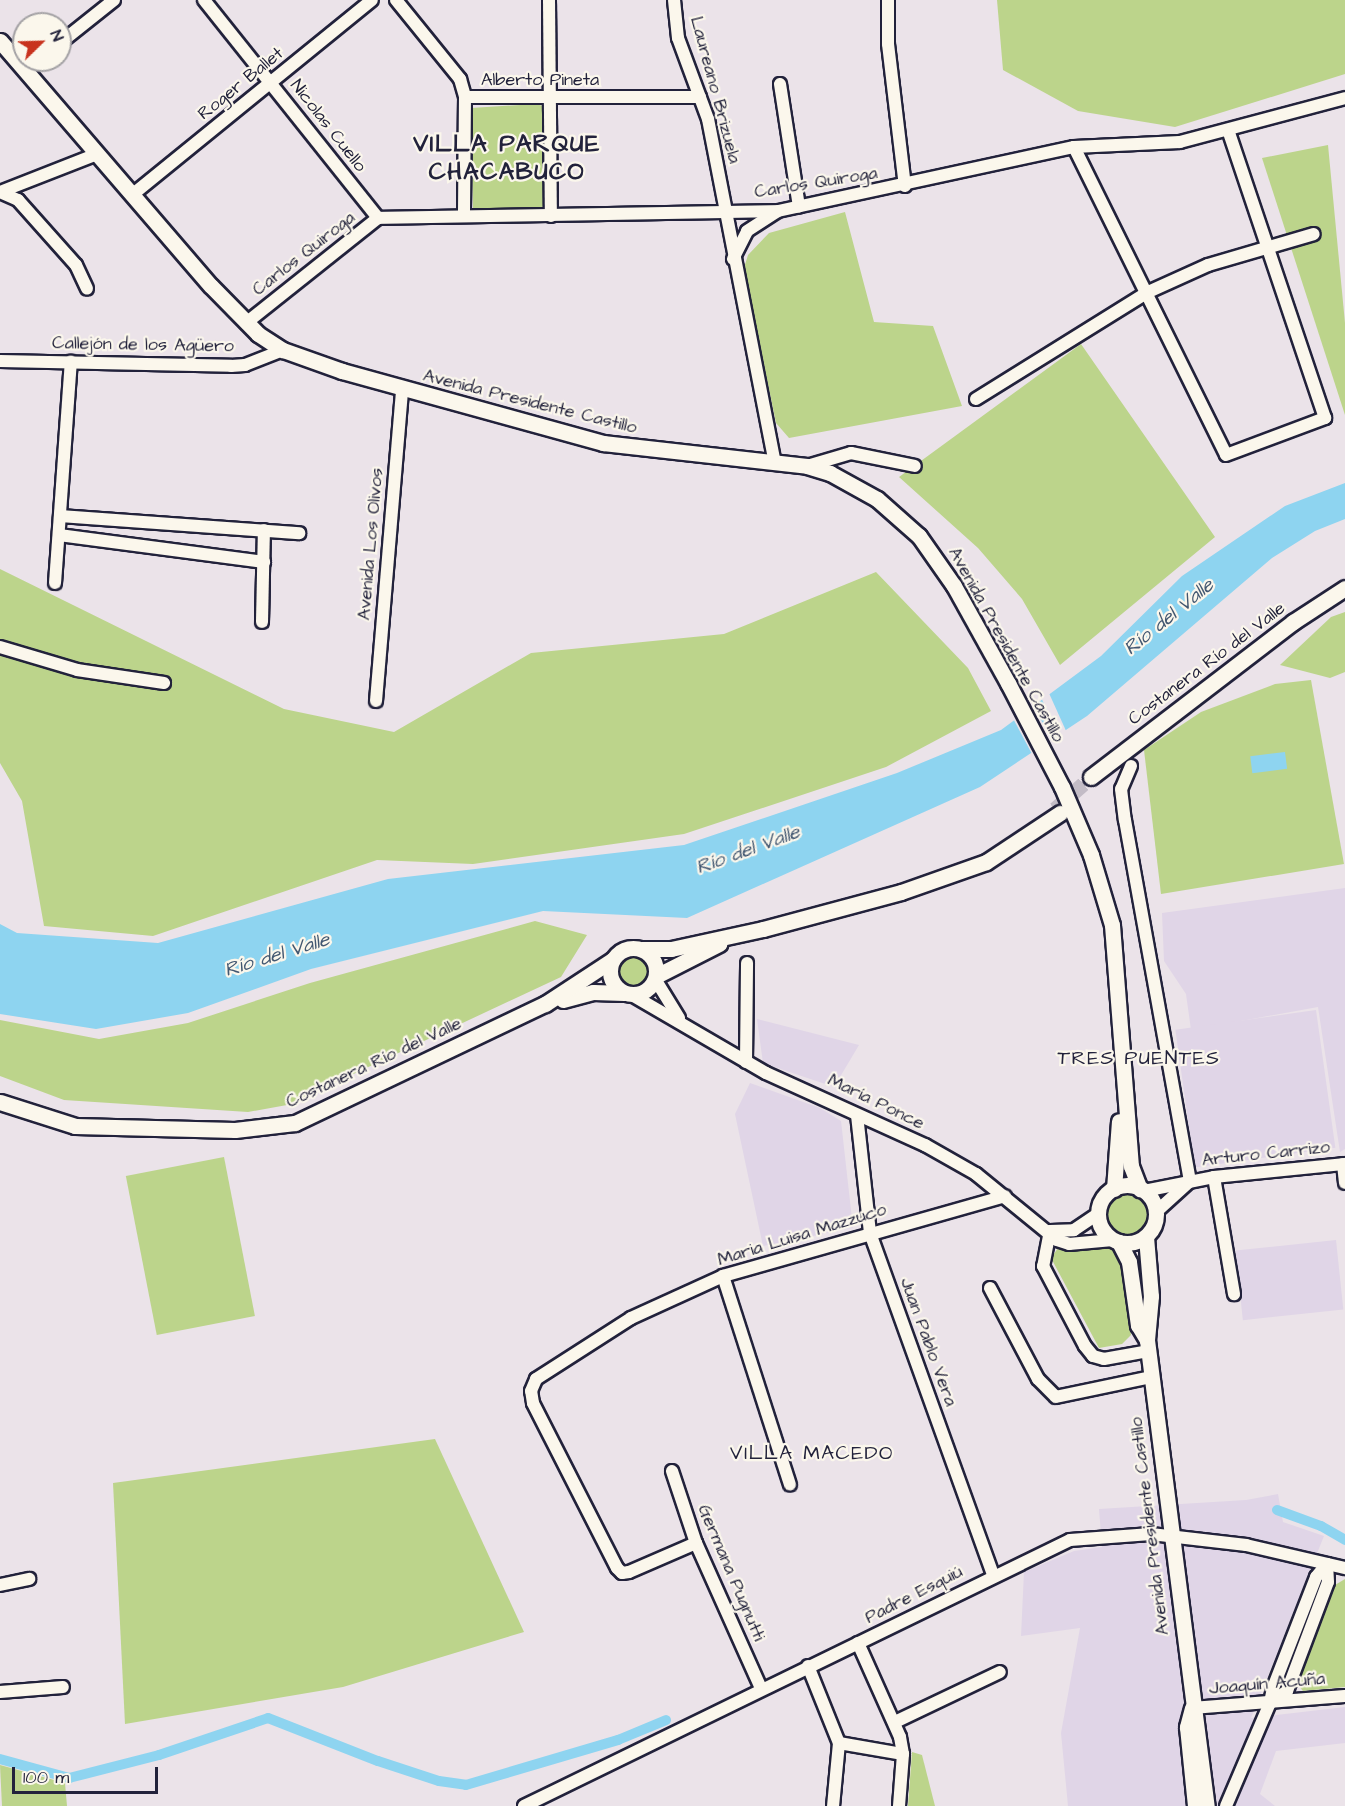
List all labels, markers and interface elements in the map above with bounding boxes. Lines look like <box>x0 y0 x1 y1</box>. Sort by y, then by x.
north arrow <box>12 12 72 72</box>
street label: Laureano Brizuela <box>685 14 745 166</box>
text: N <box>45 27 69 45</box>
street label: Roger Ballet <box>194 43 288 125</box>
street label: Alberto Pineta <box>481 69 599 91</box>
street label: Nicolas Cuello <box>285 76 371 176</box>
district label: VILLA PARQUE CHACABUCO <box>413 131 601 187</box>
street label: Carlos Quiroga <box>753 163 879 203</box>
street label: Carlos Quiroga <box>248 207 360 301</box>
street label: Callejón de los Agüero <box>52 333 234 357</box>
street label: Avenida Presidente Castillo <box>421 365 639 439</box>
street label: Avenida Los Olivos <box>354 467 388 621</box>
street label: Avenida Presidente Castillo <box>943 544 1069 746</box>
water label: Río del Valle <box>1119 574 1219 660</box>
street label: Costanera Río del Valle <box>1124 598 1290 730</box>
water label: Río del Valle <box>693 820 803 880</box>
water label: Río del Valle <box>222 928 332 982</box>
street label: Costanera Río del Valle <box>283 1013 465 1113</box>
district label: TRES PUENTES <box>1058 1046 1220 1070</box>
street label: María Ponce <box>824 1069 928 1135</box>
street label: Arturo Carrizo <box>1201 1137 1331 1171</box>
street label: Maria Luisa Mazzuco <box>715 1199 889 1271</box>
street label: Juan Pablo Vera <box>895 1275 961 1409</box>
street label: Avenida Presidente Castillo <box>1126 1416 1174 1636</box>
district label: VILLA MACEDO <box>730 1441 894 1465</box>
street label: Germana Pugnutti <box>693 1502 769 1644</box>
street label: Padre Esquiú <box>862 1561 966 1629</box>
street label: Joaquín Acuña <box>1208 1668 1326 1700</box>
scale bar <box>15 1755 160 1793</box>
text: 100 m <box>23 1765 69 1790</box>

